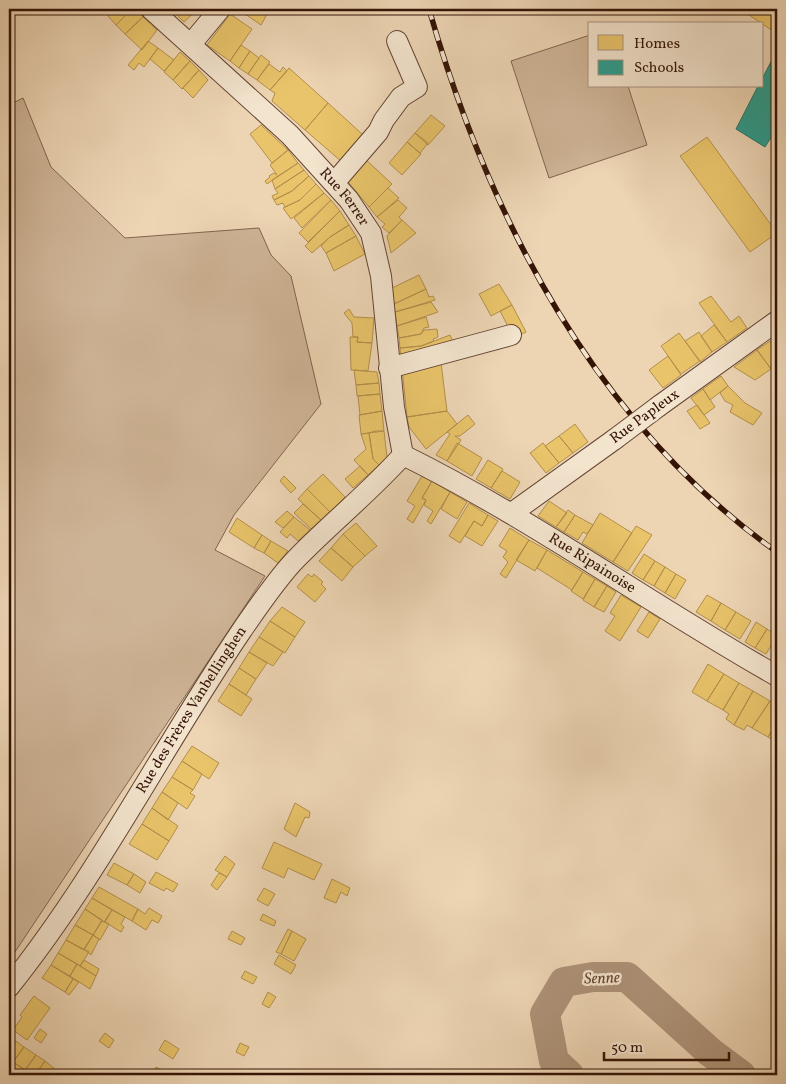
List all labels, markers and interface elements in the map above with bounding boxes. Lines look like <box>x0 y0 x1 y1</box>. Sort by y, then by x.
legend <box>588 22 764 88</box>
text: Homes <box>634 34 680 55</box>
text: Schools <box>634 58 684 79</box>
street label: Rue Ferrer <box>314 163 374 230</box>
street label: Rue Papleux <box>606 384 684 449</box>
street label: Rue Ripainoise <box>544 528 640 599</box>
street label: Rue des Frères Vanbellinghen <box>131 622 252 798</box>
water label: Senne <box>584 967 620 991</box>
scale bar <box>604 1029 728 1061</box>
text: 50 m <box>611 1038 643 1059</box>

